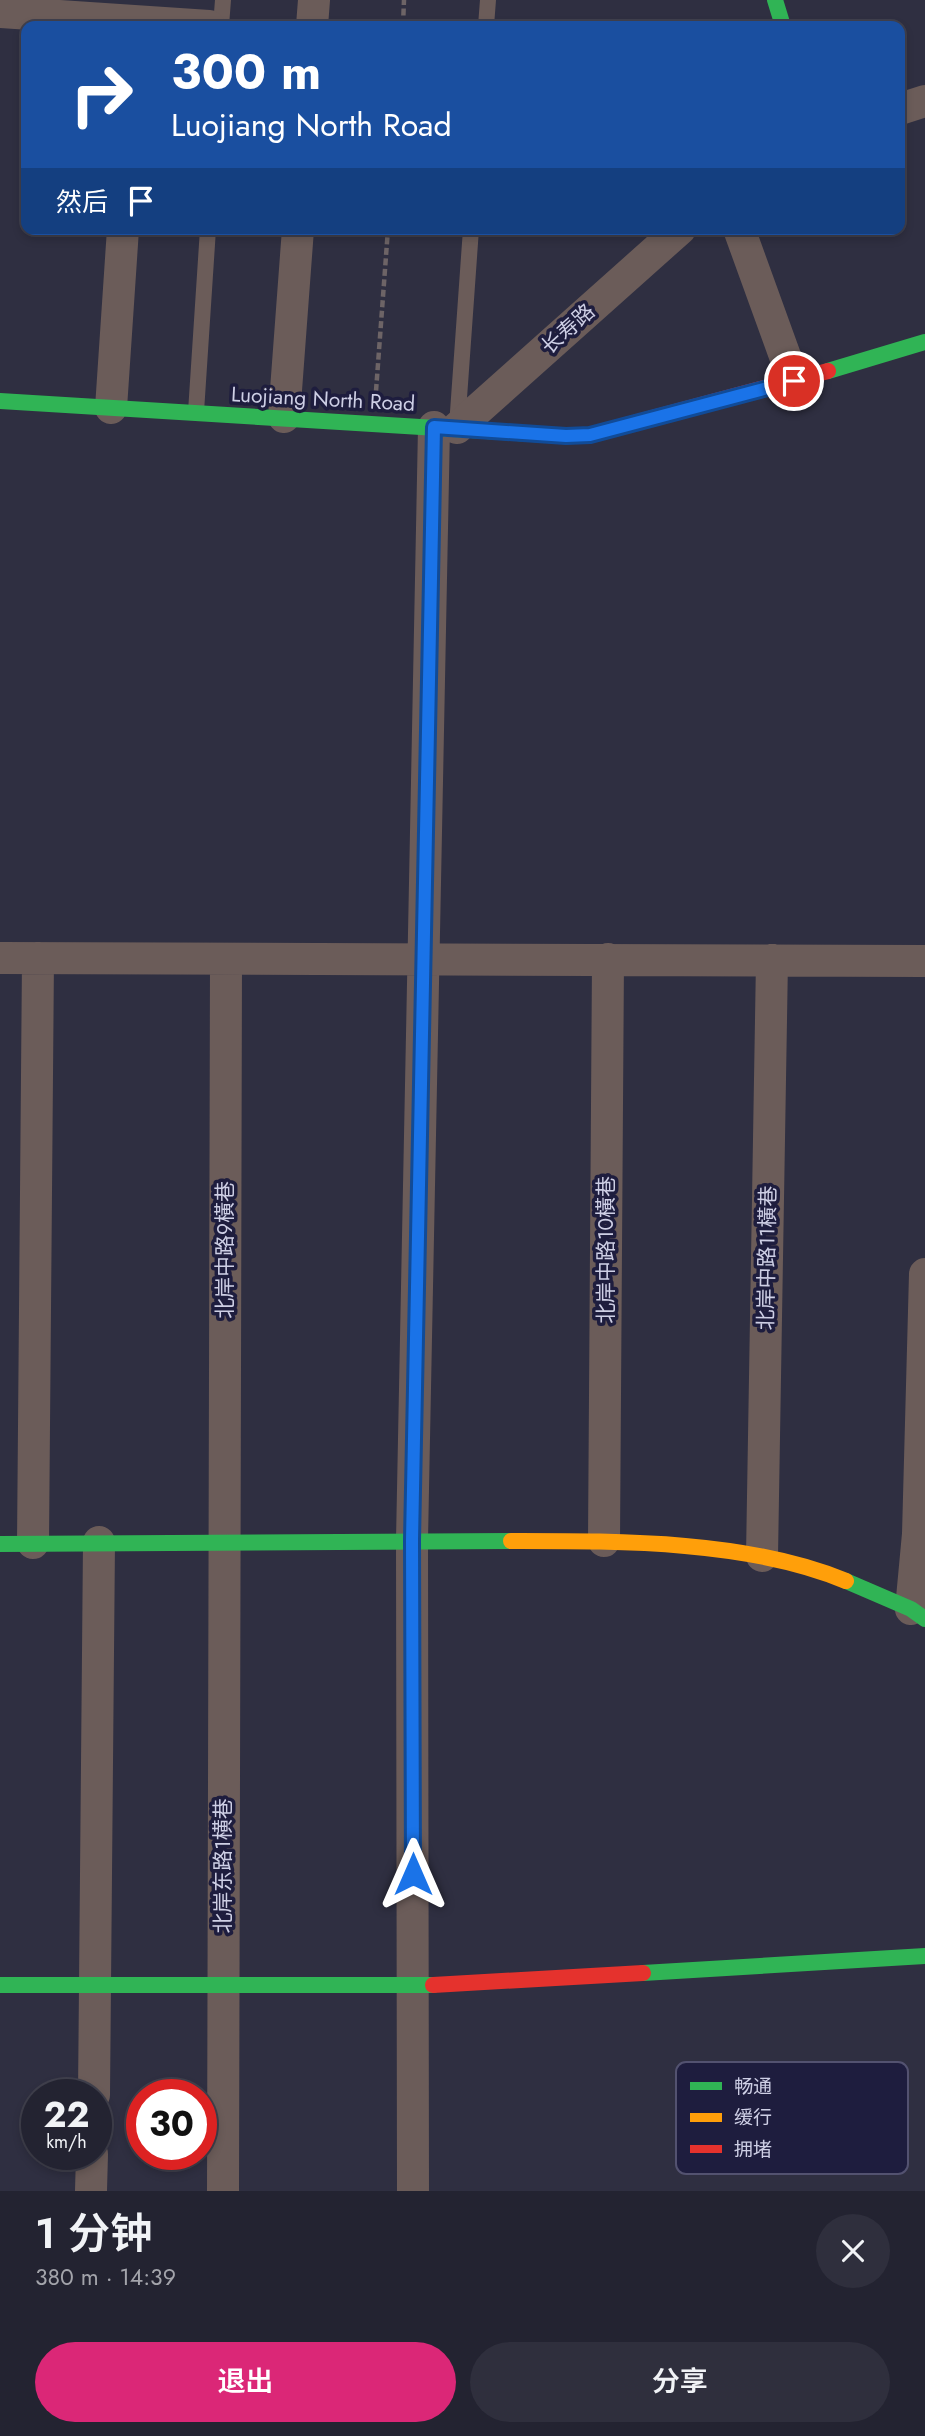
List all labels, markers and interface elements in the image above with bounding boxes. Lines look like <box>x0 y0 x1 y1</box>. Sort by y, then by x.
text: 300 m <box>171 37 321 107</box>
icon: right <box>56 49 147 140</box>
text: Luojiang North Road <box>171 102 452 148</box>
icon: arrive <box>122 182 160 220</box>
text: 然后 <box>56 183 108 221</box>
street label: 长寿路 <box>535 297 601 361</box>
pin <box>764 351 824 411</box>
icon: arrive <box>775 362 813 400</box>
street label: Luojiang North Road <box>230 379 416 419</box>
street label: 北岸中路10橫巷 <box>591 1176 621 1324</box>
street label: 北岸中路9橫巷 <box>210 1181 240 1319</box>
street label: 北岸中路11橫巷 <box>751 1185 783 1331</box>
street label: 北岸东路1横巷 <box>208 1798 238 1934</box>
position arrow <box>376 1837 450 1911</box>
legend <box>676 2062 908 2174</box>
text: 畅通 <box>734 2073 772 2100</box>
speed limit sign: 30 <box>126 2079 217 2170</box>
text: 22 <box>44 2090 89 2140</box>
text: 缓行 <box>734 2104 772 2131</box>
text: km/h <box>46 2129 87 2155</box>
text: 拥堵 <box>734 2136 772 2163</box>
text: 1 分钟 <box>35 2203 152 2264</box>
button: close <box>816 2214 890 2288</box>
text: 380 m · 14:39 <box>35 2260 176 2294</box>
button: 退出 <box>35 2342 456 2422</box>
button: 分享 <box>470 2342 890 2422</box>

